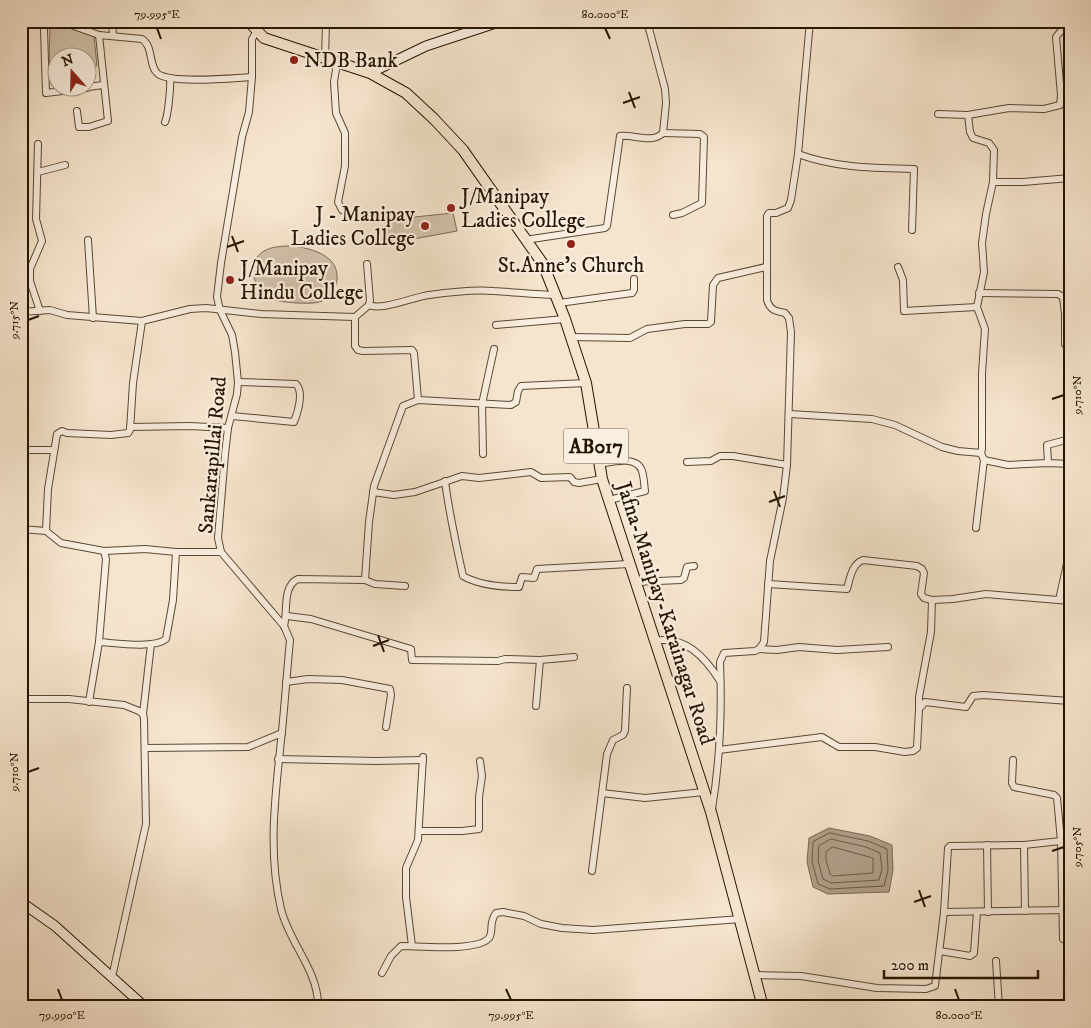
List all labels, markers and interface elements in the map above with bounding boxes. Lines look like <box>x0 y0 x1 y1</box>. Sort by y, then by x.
text: 79.995°E <box>134 7 180 22</box>
text: 80.000°E <box>581 7 629 22</box>
north arrow <box>48 48 98 98</box>
place label: NDB Bank <box>304 48 399 74</box>
text: N <box>59 50 77 71</box>
marker: NDB Bank <box>288 54 300 66</box>
place label: J/Manipay Ladies College <box>459 184 586 234</box>
place label: J - Manipay Ladies College <box>291 202 416 252</box>
marker: J/Manipay Ladies College <box>445 202 457 214</box>
marker: J - Manipay Ladies College <box>419 220 431 232</box>
marker: St.Anne's Church <box>565 238 577 250</box>
place label: St.Anne's Church <box>498 253 644 279</box>
place label: J/Manipay Hindu College <box>238 256 364 306</box>
marker: J/Manipay Hindu College <box>224 274 236 286</box>
text: 9.715°N <box>7 301 22 340</box>
street label: Sankarapillai Road <box>193 375 233 535</box>
text: 9.710°N <box>1070 375 1085 415</box>
road number: AB017 <box>564 428 628 464</box>
street label: Jafna-Manipay-Karainagar Road <box>610 477 720 749</box>
text: 9.710°N <box>7 752 22 792</box>
text: 9.705°N <box>1070 827 1085 868</box>
scale bar <box>884 948 1037 980</box>
text: 200 m <box>891 956 929 975</box>
text: 79.990°E <box>39 1008 85 1023</box>
text: 79.995°E <box>488 1008 534 1023</box>
text: 80.000°E <box>935 1008 983 1023</box>

